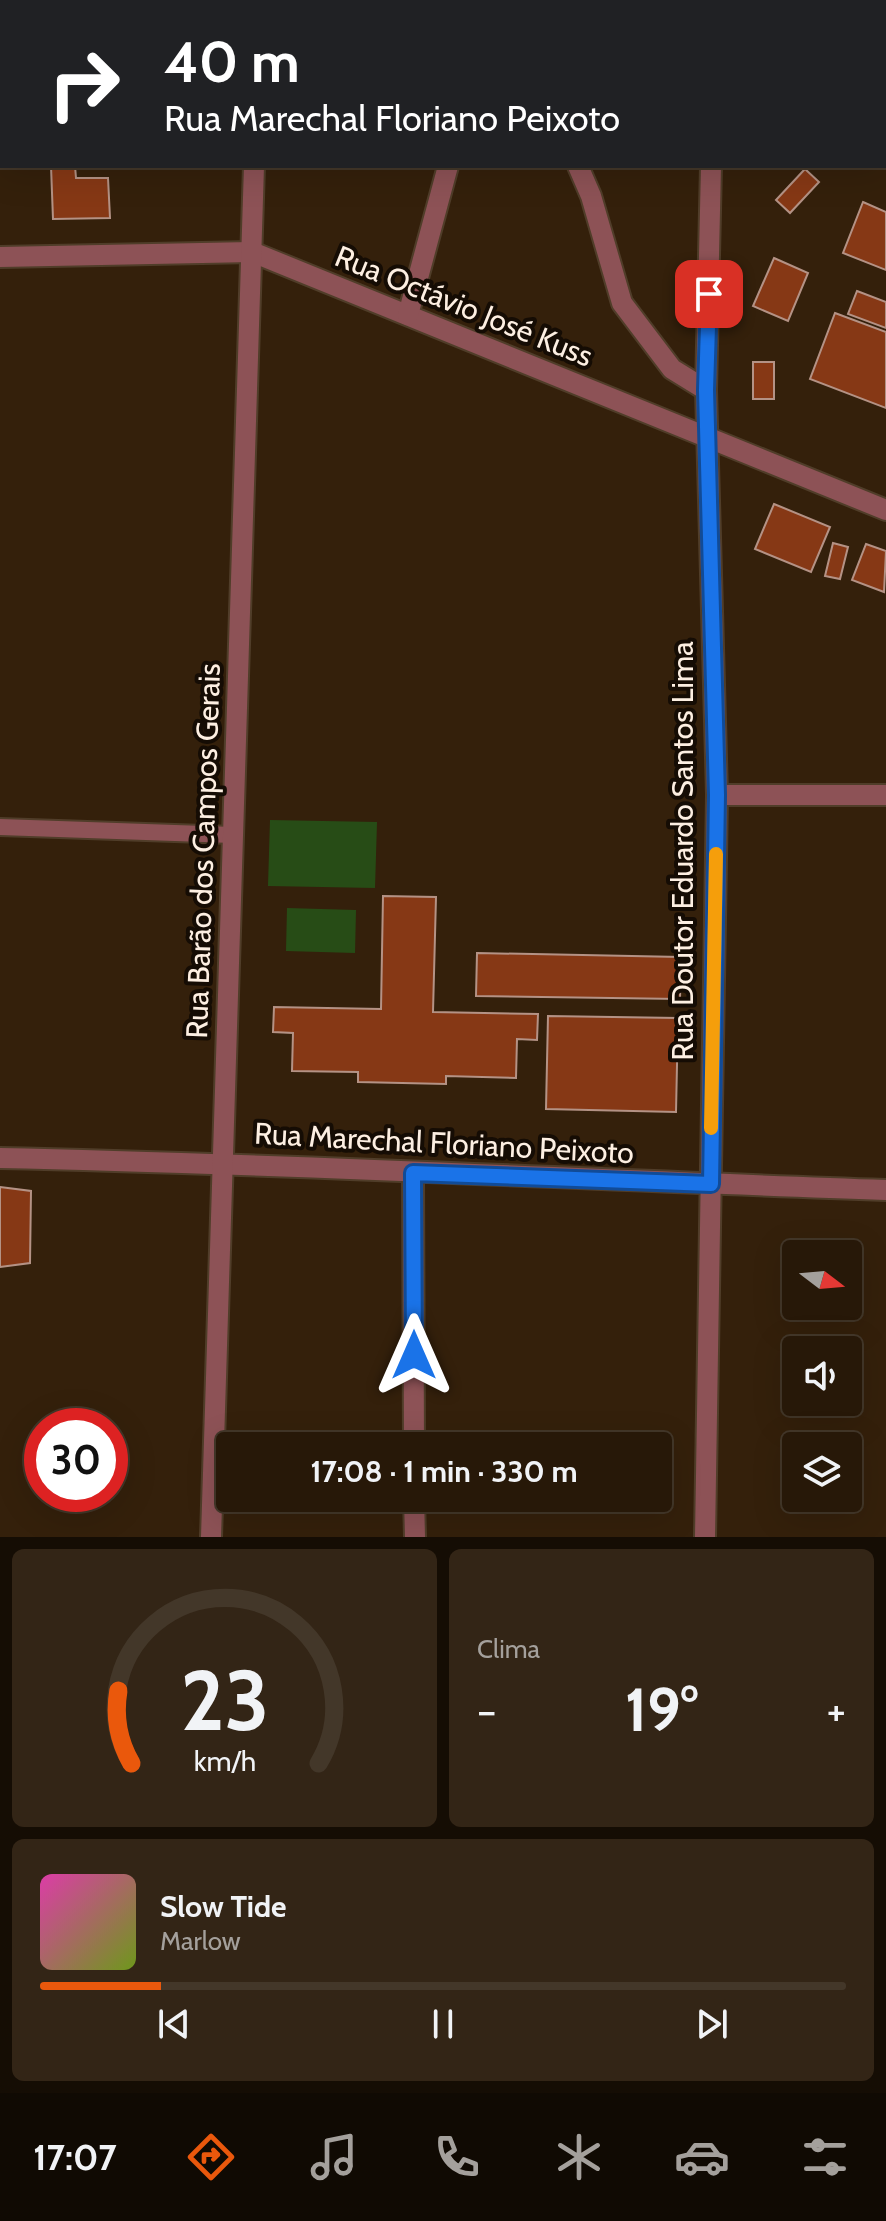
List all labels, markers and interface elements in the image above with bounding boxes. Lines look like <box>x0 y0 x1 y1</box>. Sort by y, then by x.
text: 40 m <box>164 28 300 96</box>
icon: right <box>32 32 136 136</box>
text: Rua Marechal Floriano Peixoto <box>164 96 620 140</box>
street label: Rua Octávio José Kuss <box>330 237 598 375</box>
pin <box>675 260 743 328</box>
icon: arrive <box>687 272 731 316</box>
street label: Rua Doutor Eduardo Santos Lima <box>664 641 701 1061</box>
street label: Rua Barão dos Campos Gerais <box>178 663 228 1039</box>
street label: Rua Marechal Floriano Peixoto <box>253 1115 635 1171</box>
north arrow <box>782 1240 862 1320</box>
map controls <box>782 1240 862 1512</box>
position arrow <box>372 1313 456 1397</box>
button: sound <box>782 1336 862 1416</box>
speed limit sign: 30 <box>24 1408 128 1512</box>
button: layers <box>782 1432 862 1512</box>
text: 17:08 · 1 min · 330 m <box>310 1453 578 1490</box>
text: Clima <box>477 1633 540 1665</box>
text: 23 <box>180 1650 269 1751</box>
text: 19° <box>625 1673 698 1746</box>
text: − <box>477 1684 496 1737</box>
text: + <box>827 1684 846 1737</box>
text: km/h <box>193 1743 256 1778</box>
text: Slow Tide <box>160 1888 287 1925</box>
text: Marlow <box>160 1925 241 1957</box>
icon: previous <box>152 2002 196 2046</box>
icon: pause <box>421 2002 465 2046</box>
icon: next <box>690 2002 734 2046</box>
icon: directions <box>183 2129 239 2185</box>
icon: music <box>306 2129 362 2185</box>
icon: phone <box>429 2129 485 2185</box>
icon: climate <box>551 2129 607 2185</box>
icon: car <box>674 2129 730 2185</box>
icon: filters <box>797 2129 853 2185</box>
text: 17:07 <box>33 2135 117 2179</box>

